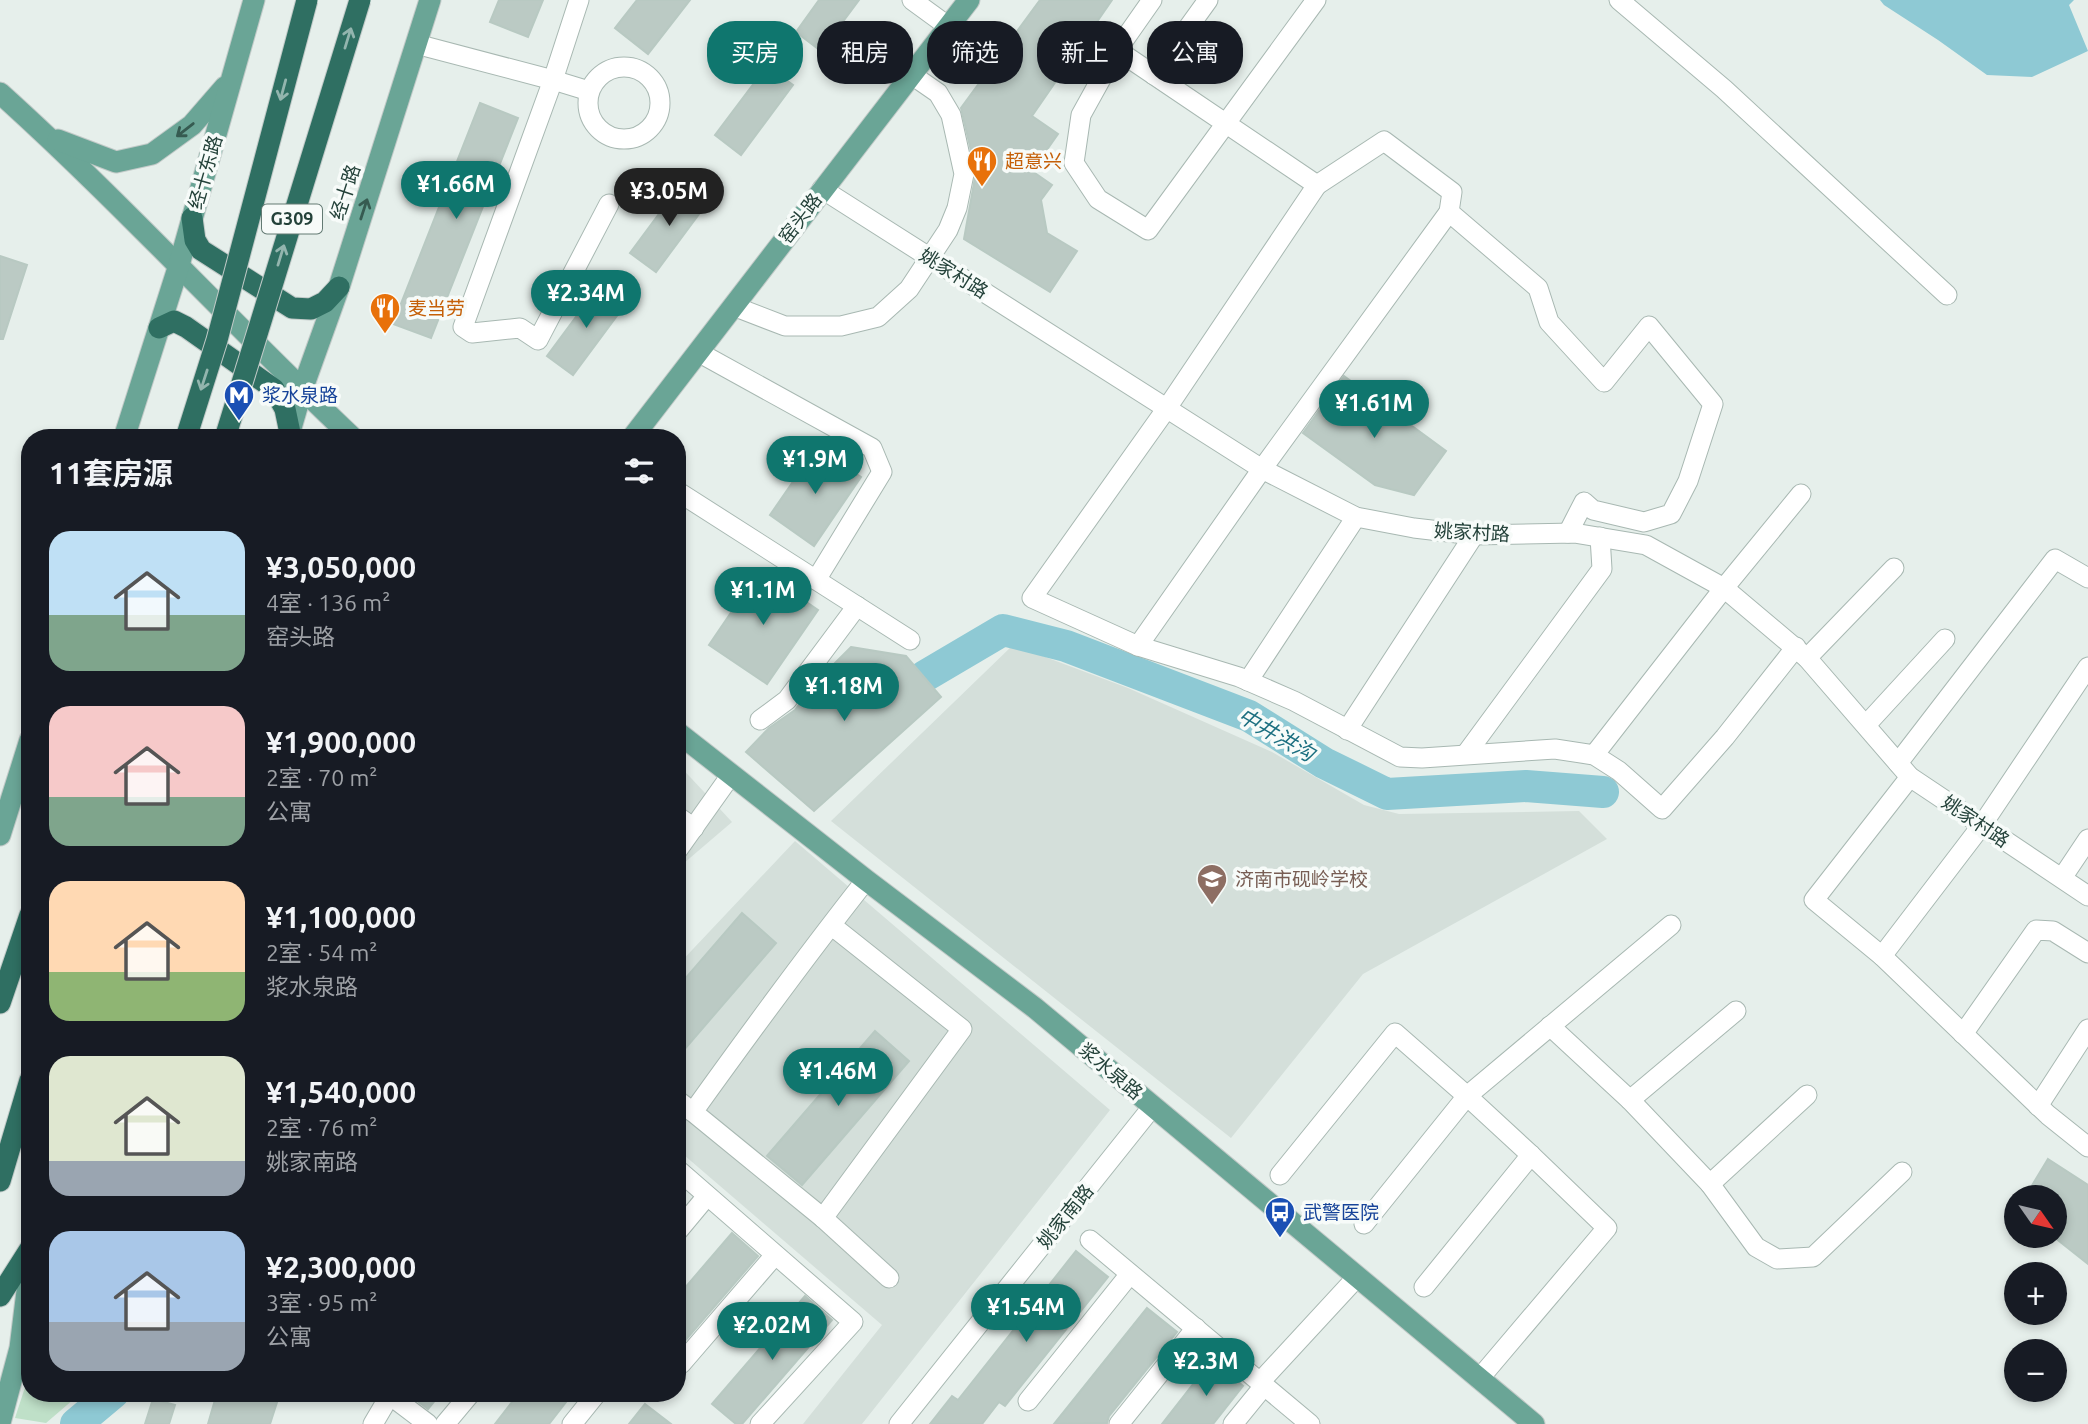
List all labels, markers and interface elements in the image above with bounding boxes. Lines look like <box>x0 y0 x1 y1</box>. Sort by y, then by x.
chip: 买房 <box>707 21 803 84</box>
chip: 租房 <box>817 21 913 84</box>
chip: 筛选 <box>927 21 1023 84</box>
chip: 新上 <box>1037 21 1133 84</box>
chip: 公寓 <box>1147 21 1243 84</box>
one-way arrow <box>342 27 355 49</box>
one-way arrow <box>276 79 289 101</box>
one-way arrow <box>177 123 195 138</box>
street label: 经十东路 <box>184 132 226 212</box>
restaurant icon: 超意兴 <box>965 144 999 188</box>
place label: 超意兴 <box>1005 150 1062 172</box>
street label: 经十路 <box>326 161 364 223</box>
pin: ¥1.66M <box>399 162 513 221</box>
pin: ¥3.05M <box>612 168 726 228</box>
text: ¥1.66M <box>417 171 495 196</box>
text: ¥3.05M <box>630 178 708 203</box>
street label: 窑头路 <box>774 189 826 247</box>
one-way arrow <box>358 198 371 220</box>
road number: G309 <box>262 204 322 233</box>
street label: 姚家村路 <box>916 244 992 302</box>
one-way arrow <box>276 245 288 267</box>
pin: ¥2.34M <box>529 270 643 330</box>
text: ¥2.34M <box>547 280 625 305</box>
restaurant icon: 麦当劳 <box>368 291 402 335</box>
place label: 麦当劳 <box>408 297 465 319</box>
one-way arrow <box>197 369 210 391</box>
metro station icon: 浆水泉路 <box>222 378 256 422</box>
pin: ¥1.61M <box>1317 380 1431 440</box>
place label: 浆水泉路 <box>262 384 338 406</box>
text: ¥1.61M <box>1335 390 1413 415</box>
pin: ¥1.9M <box>766 436 864 496</box>
text: ¥1.9M <box>782 446 848 471</box>
icon: filters <box>620 452 658 490</box>
text: 11套房源 <box>49 456 173 490</box>
street label: 姚家村路 <box>1433 519 1511 545</box>
text: ¥3,050,000 <box>266 550 416 584</box>
icon: home <box>105 559 189 643</box>
pin: ¥1.1M <box>714 568 812 627</box>
text: ¥1.1M <box>730 577 796 602</box>
text: 4室 · 136 m² <box>266 590 390 615</box>
text: 窑头路 <box>266 624 335 649</box>
pin: ¥1.18M <box>787 664 901 723</box>
text: ¥1.18M <box>805 673 883 698</box>
water label: 中井洪沟 <box>1234 703 1321 767</box>
text: ¥1,900,000 <box>266 725 416 759</box>
icon: home <box>105 734 189 818</box>
text: 2室 · 70 m² <box>266 765 377 790</box>
street label: 姚家村路 <box>1938 791 2014 851</box>
text: 公寓 <box>266 799 312 824</box>
school or university icon: 济南市砚岭学校 <box>1195 862 1229 906</box>
place label: 济南市砚岭学校 <box>1235 868 1368 890</box>
text: ¥1,100,000 <box>266 900 416 934</box>
icon: home <box>105 909 189 993</box>
text: 2室 · 54 m² <box>266 940 377 965</box>
text: 浆水泉路 <box>266 974 358 999</box>
street label: 浆水泉路 <box>1075 1038 1147 1104</box>
pin: ¥1.46M <box>781 1048 895 1108</box>
text: ¥1.46M <box>799 1058 877 1083</box>
text: ¥1,540,000 <box>266 1075 416 1109</box>
icon: home <box>105 1084 189 1168</box>
text: 2室 · 76 m² <box>266 1115 377 1140</box>
text: 姚家南路 <box>266 1149 358 1174</box>
street label: 姚家南路 <box>1033 1180 1097 1252</box>
north arrow <box>2004 1185 2067 1248</box>
map controls <box>2004 1185 2067 1402</box>
bus stop icon: 武警医院 <box>1263 1195 1297 1239</box>
place label: 武警医院 <box>1303 1201 1379 1223</box>
text: ¥2,300,000 <box>266 1250 416 1284</box>
icon: home <box>105 1259 189 1343</box>
button: + <box>2004 1262 2067 1325</box>
pin: ¥1.54M <box>969 1284 1083 1344</box>
text: 3室 · 95 m² <box>266 1290 377 1315</box>
text: ¥1.54M <box>987 1294 1065 1319</box>
pin: ¥2.02M <box>715 1302 829 1362</box>
text: ¥2.02M <box>733 1312 811 1337</box>
text: 公寓 <box>266 1324 312 1349</box>
pin: ¥2.3M <box>1157 1338 1255 1398</box>
button: − <box>2004 1339 2067 1402</box>
text: ¥2.3M <box>1173 1348 1239 1373</box>

